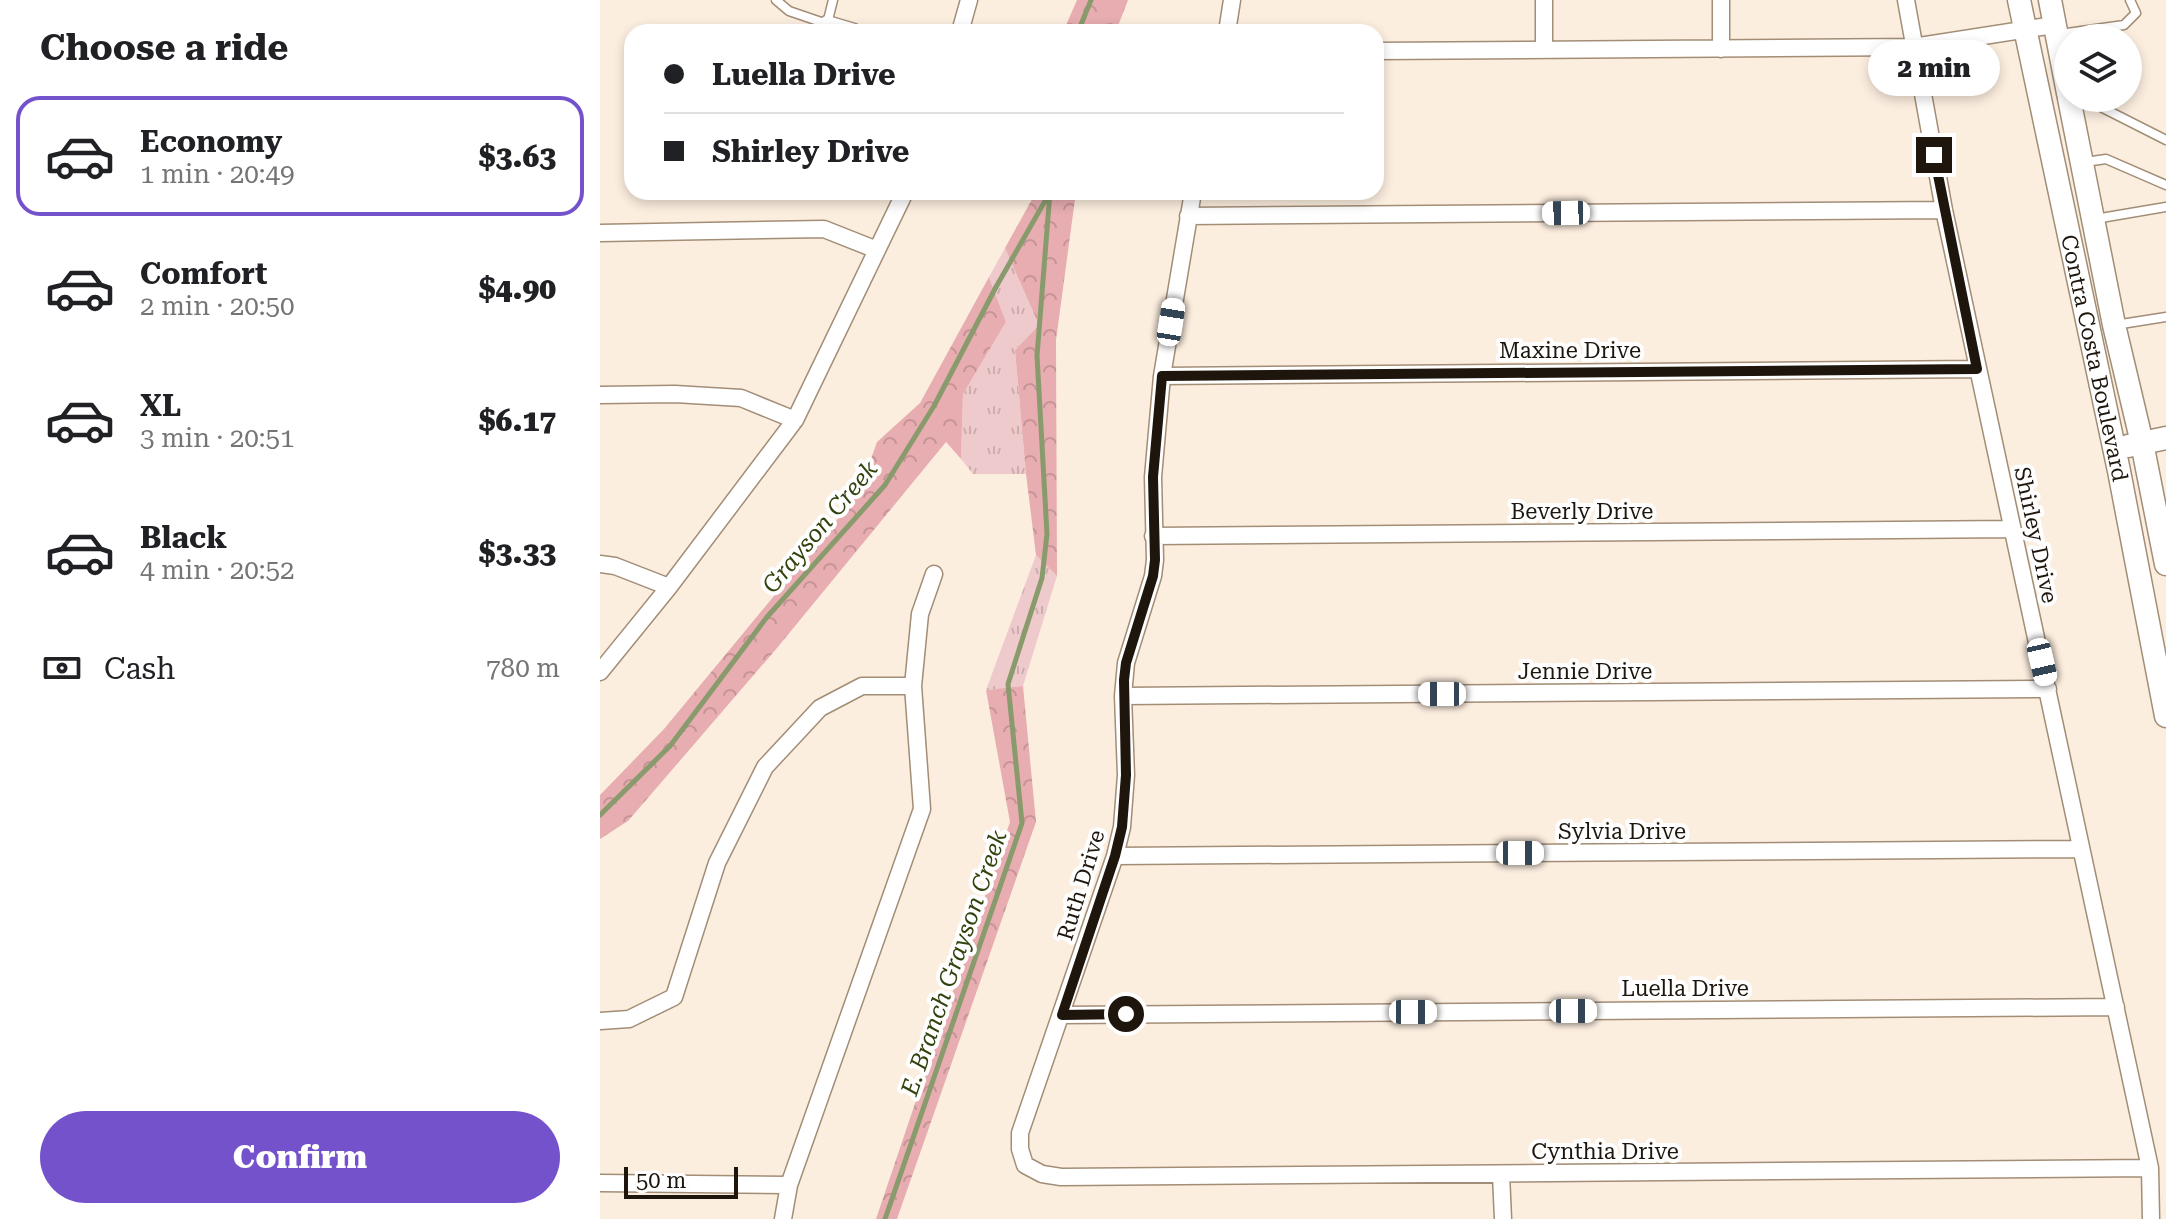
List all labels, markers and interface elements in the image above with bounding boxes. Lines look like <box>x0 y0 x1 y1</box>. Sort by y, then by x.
map controls <box>2054 24 2142 112</box>
button: layers <box>2054 24 2142 112</box>
text: Choose a ride <box>40 27 288 69</box>
callout: 2 min <box>1868 39 2000 95</box>
text: 2 min <box>1897 53 1971 83</box>
text: Luella Drive <box>712 57 896 92</box>
icon: car <box>44 120 116 192</box>
text: Economy <box>140 124 282 159</box>
text: Shirley Drive <box>712 134 909 169</box>
route end <box>1916 137 1952 173</box>
text: $3.63 <box>479 139 556 174</box>
text: 1 min · 20:49 <box>140 159 295 189</box>
car <box>1542 201 1590 225</box>
street label: Contra Costa Boulevard <box>2057 232 2133 483</box>
icon: car <box>44 252 116 324</box>
text: Comfort <box>140 256 267 291</box>
text: $4.90 <box>479 271 556 306</box>
text: 2 min · 20:50 <box>140 291 295 321</box>
car <box>1155 296 1187 348</box>
street label: Maxine Drive <box>1499 338 1641 363</box>
icon: car <box>44 384 116 456</box>
text: XL <box>140 388 181 423</box>
text: $6.17 <box>479 403 556 438</box>
text: 3 min · 20:51 <box>140 423 295 453</box>
water label: Grayson Creek <box>757 455 883 599</box>
street label: Shirley Drive <box>2009 465 2063 605</box>
street label: Beverly Drive <box>1511 499 1653 524</box>
icon: car <box>44 516 116 588</box>
text: Black <box>140 520 227 555</box>
text: $3.33 <box>479 535 556 570</box>
text: 4 min · 20:52 <box>140 555 295 585</box>
car <box>2025 636 2059 688</box>
icon: cash <box>40 646 84 690</box>
text: Cash <box>104 651 175 686</box>
text: 780 m <box>486 653 560 683</box>
street label: Jennie Drive <box>1518 659 1652 684</box>
car <box>1418 682 1466 706</box>
street label: Sylvia Drive <box>1558 819 1686 844</box>
water label: E. Branch Grayson Creek <box>895 827 1013 1100</box>
street label: Ruth Drive <box>1052 827 1110 943</box>
car <box>1496 841 1544 865</box>
street label: Luella Drive <box>1621 976 1749 1001</box>
route start <box>1108 996 1144 1032</box>
car <box>1549 999 1597 1023</box>
car <box>1389 1000 1437 1024</box>
button: Confirm <box>40 1111 560 1203</box>
street label: Cynthia Drive <box>1531 1139 1679 1164</box>
scale bar <box>624 1163 738 1199</box>
text: 50 m <box>636 1168 686 1193</box>

